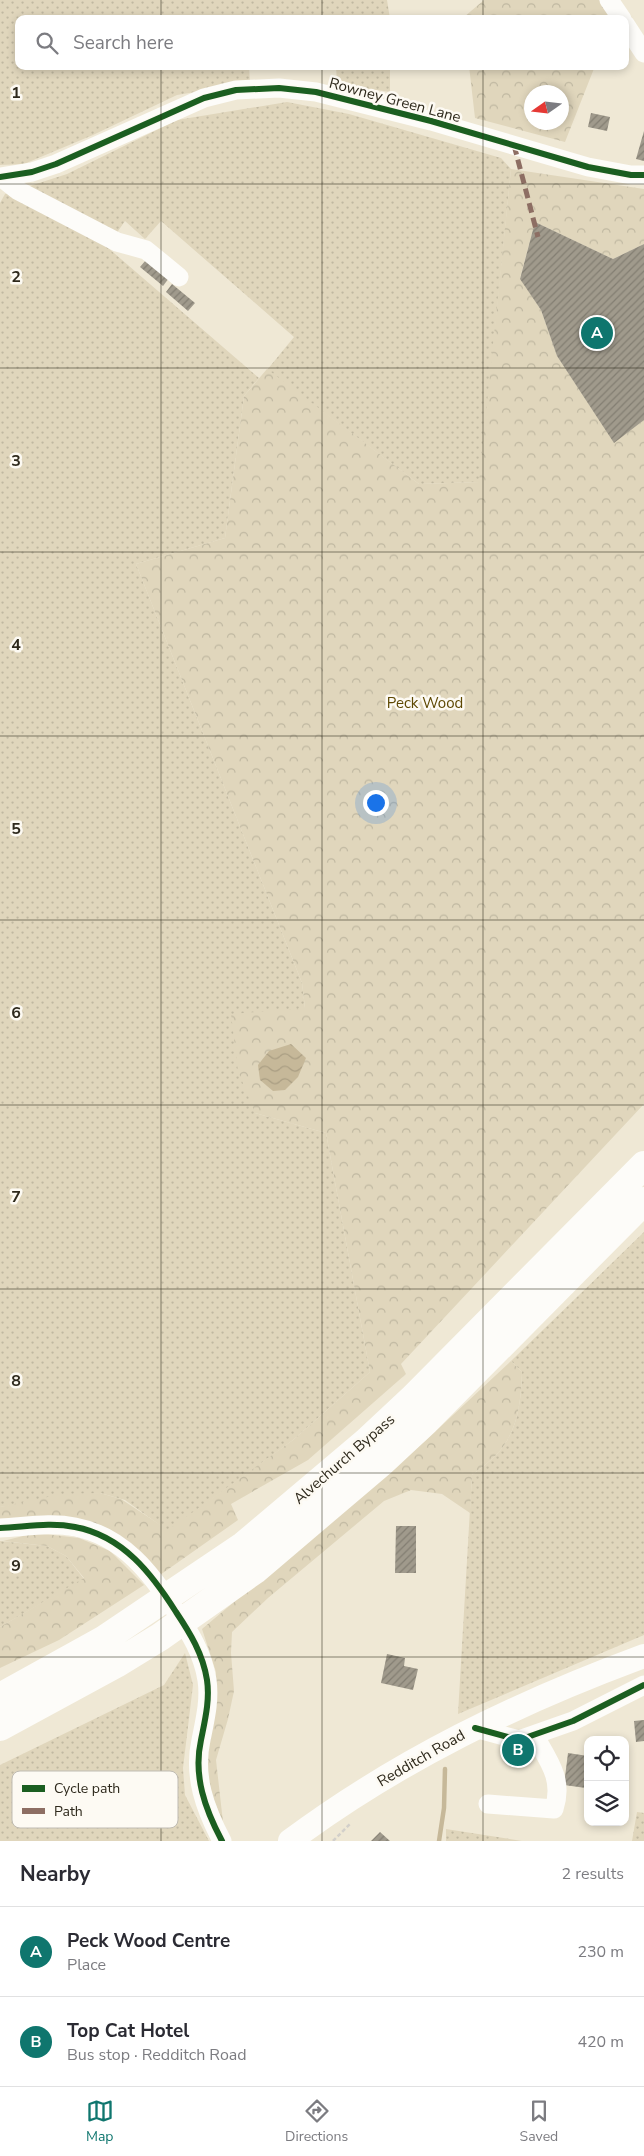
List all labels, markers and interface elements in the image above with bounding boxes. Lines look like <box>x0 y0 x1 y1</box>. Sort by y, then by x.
search box <box>15 15 629 70</box>
icon: search <box>33 29 61 57</box>
text: Search here <box>73 30 174 56</box>
street label: Rowney Green Lane <box>327 73 463 127</box>
text: 1 <box>11 82 21 104</box>
north arrow <box>524 85 569 130</box>
text: 2 <box>11 266 21 288</box>
pin: A <box>581 314 613 352</box>
text: 3 <box>11 450 21 472</box>
text: 4 <box>11 634 21 656</box>
park label: Peck Wood <box>387 693 463 713</box>
your location <box>363 790 389 816</box>
text: 5 <box>11 818 21 840</box>
text: 6 <box>11 1002 21 1024</box>
text: 7 <box>11 1186 21 1208</box>
text: 8 <box>11 1370 21 1392</box>
street label: Alvechurch Bypass <box>289 1409 399 1509</box>
text: 9 <box>11 1555 21 1577</box>
street label: Redditch Road <box>373 1725 469 1791</box>
pin: B <box>502 1731 534 1769</box>
map controls <box>584 1736 629 1826</box>
button: locate <box>584 1736 629 1781</box>
legend <box>12 1771 178 1828</box>
text: Cycle path <box>54 1779 120 1798</box>
button: layers <box>584 1781 629 1826</box>
text: Path <box>54 1802 83 1821</box>
text: Nearby <box>20 1860 90 1888</box>
text: 2 results <box>562 1863 624 1885</box>
text: Peck Wood Centre <box>67 1928 230 1954</box>
text: A <box>30 1941 42 1963</box>
text: 230 m <box>577 1941 624 1963</box>
text: Place <box>67 1954 106 1976</box>
text: Top Cat Hotel <box>67 2018 189 2044</box>
text: B <box>30 2031 42 2053</box>
text: 420 m <box>577 2031 624 2053</box>
text: Bus stop · Redditch Road <box>67 2044 247 2066</box>
tab: Map <box>86 2097 114 2146</box>
tab: Directions <box>285 2097 348 2146</box>
tab: Saved <box>520 2097 558 2146</box>

